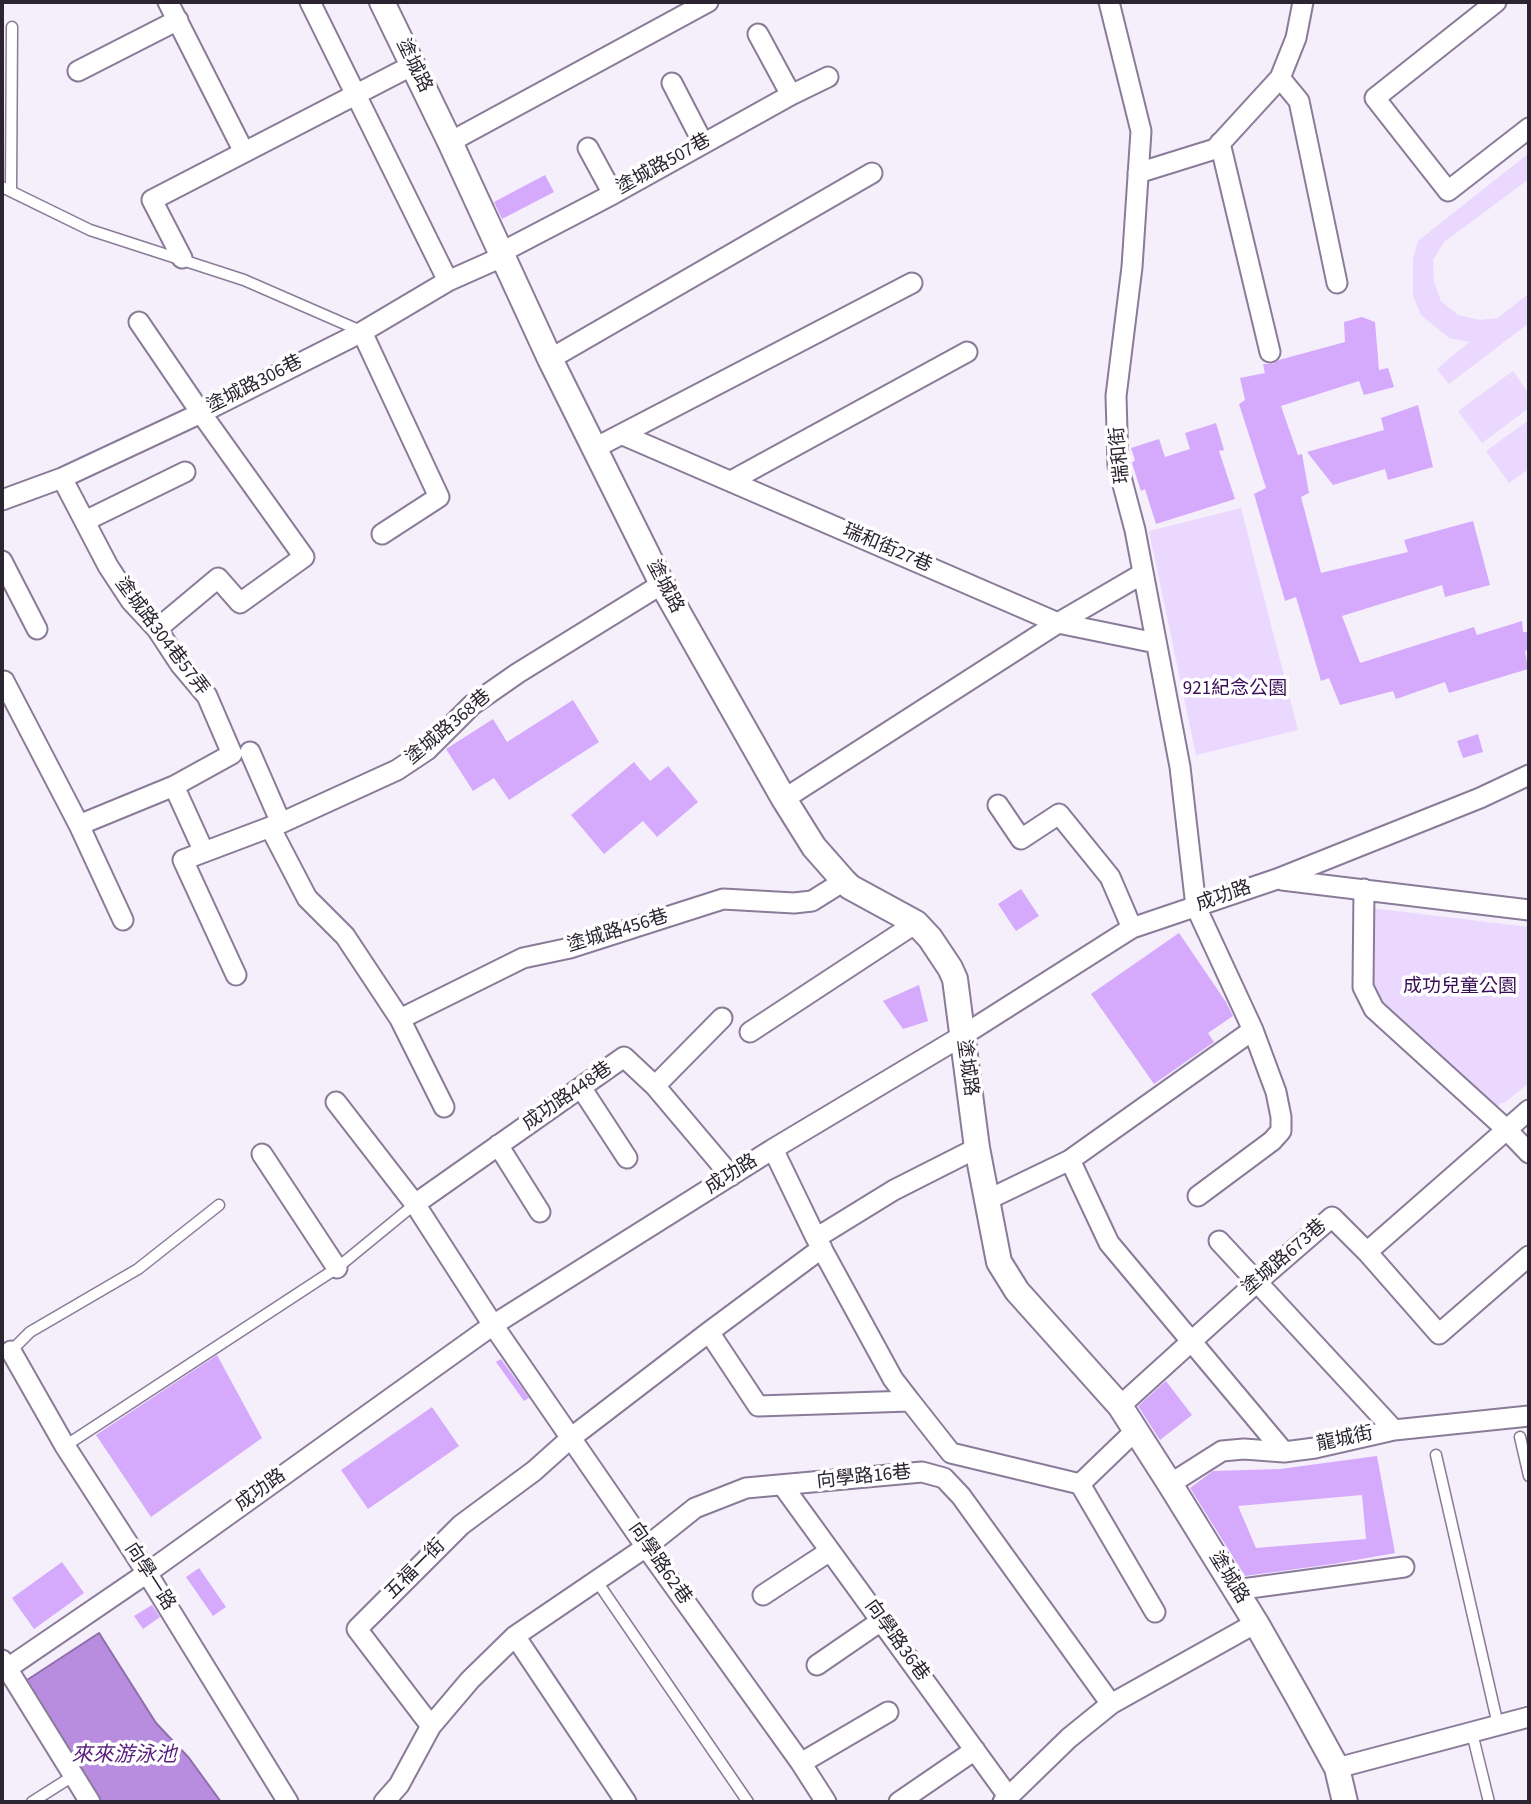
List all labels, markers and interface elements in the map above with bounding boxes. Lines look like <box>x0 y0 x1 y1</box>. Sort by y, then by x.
street label: 塗城路 <box>390 35 436 97</box>
street label: 塗城路507巷 <box>613 130 715 200</box>
street label: 塗城路306巷 <box>203 351 307 419</box>
street label: 瑞和街 <box>1107 425 1135 485</box>
street label: 瑞和街27巷 <box>839 520 935 578</box>
street label: 塗城路 <box>641 556 687 618</box>
street label: 塗城路304巷57弄 <box>109 573 213 701</box>
park label: 921紀念公園 <box>1183 679 1287 701</box>
street label: 塗城路368巷 <box>402 686 496 770</box>
street label: 成功路 <box>1193 877 1255 917</box>
street label: 塗城路456巷 <box>565 906 671 958</box>
park label: 成功兒童公園 <box>1403 977 1517 999</box>
street label: 塗城路 <box>951 1038 981 1098</box>
street label: 成功路448巷 <box>519 1058 617 1136</box>
street label: 成功路 <box>702 1150 762 1200</box>
street label: 塗城路673巷 <box>1238 1215 1332 1301</box>
street label: 龍城街 <box>1315 1423 1375 1457</box>
street label: 向學路16巷 <box>816 1462 912 1494</box>
street label: 成功路 <box>231 1465 291 1517</box>
street label: 向學路62巷 <box>622 1519 696 1609</box>
street label: 五福一街 <box>381 1535 451 1605</box>
street label: 向學一路 <box>119 1539 179 1615</box>
street label: 塗城路 <box>1203 1548 1253 1608</box>
street label: 向學路36巷 <box>859 1596 933 1686</box>
water label: 來來游泳池 <box>72 1743 176 1769</box>

